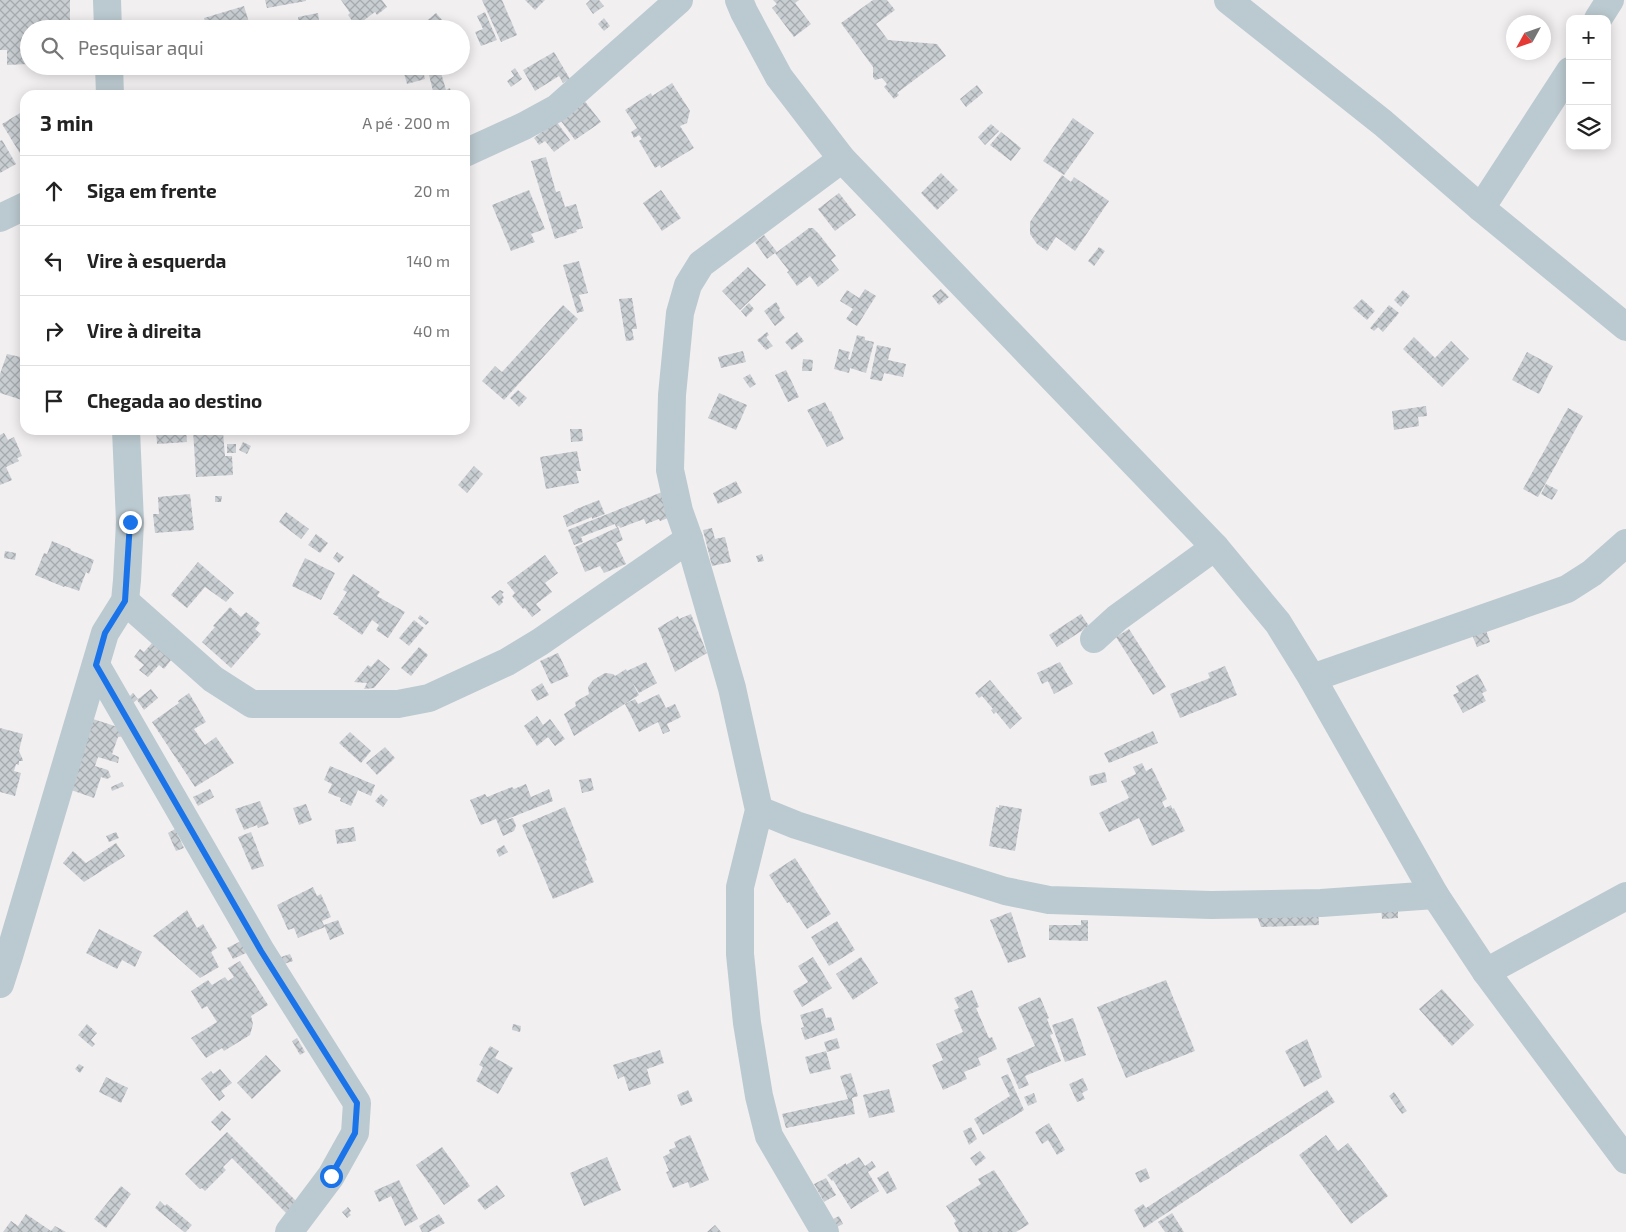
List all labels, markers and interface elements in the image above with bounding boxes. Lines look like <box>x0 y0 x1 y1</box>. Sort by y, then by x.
north arrow <box>1506 15 1551 60</box>
map controls <box>1566 15 1611 150</box>
button: + <box>1566 15 1611 60</box>
search box <box>20 20 470 75</box>
icon: search <box>38 34 66 62</box>
text: Pesquisar aqui <box>78 36 204 59</box>
button: − <box>1566 60 1611 105</box>
button: layers <box>1566 105 1611 150</box>
text: 3 min <box>40 110 93 135</box>
text: A pé · 200 m <box>362 113 450 132</box>
icon: ahead <box>40 177 68 205</box>
text: Siga em frente <box>87 179 217 202</box>
text: 20 m <box>414 181 450 200</box>
icon: left <box>40 247 68 275</box>
text: Vire à esquerda <box>87 249 226 272</box>
text: 140 m <box>407 251 450 270</box>
icon: right <box>40 317 68 345</box>
text: Vire à direita <box>87 319 201 342</box>
text: 40 m <box>413 321 450 340</box>
icon: arrive <box>40 387 68 415</box>
text: Chegada ao destino <box>87 389 262 412</box>
route end <box>119 511 142 534</box>
route start <box>320 1165 343 1188</box>

